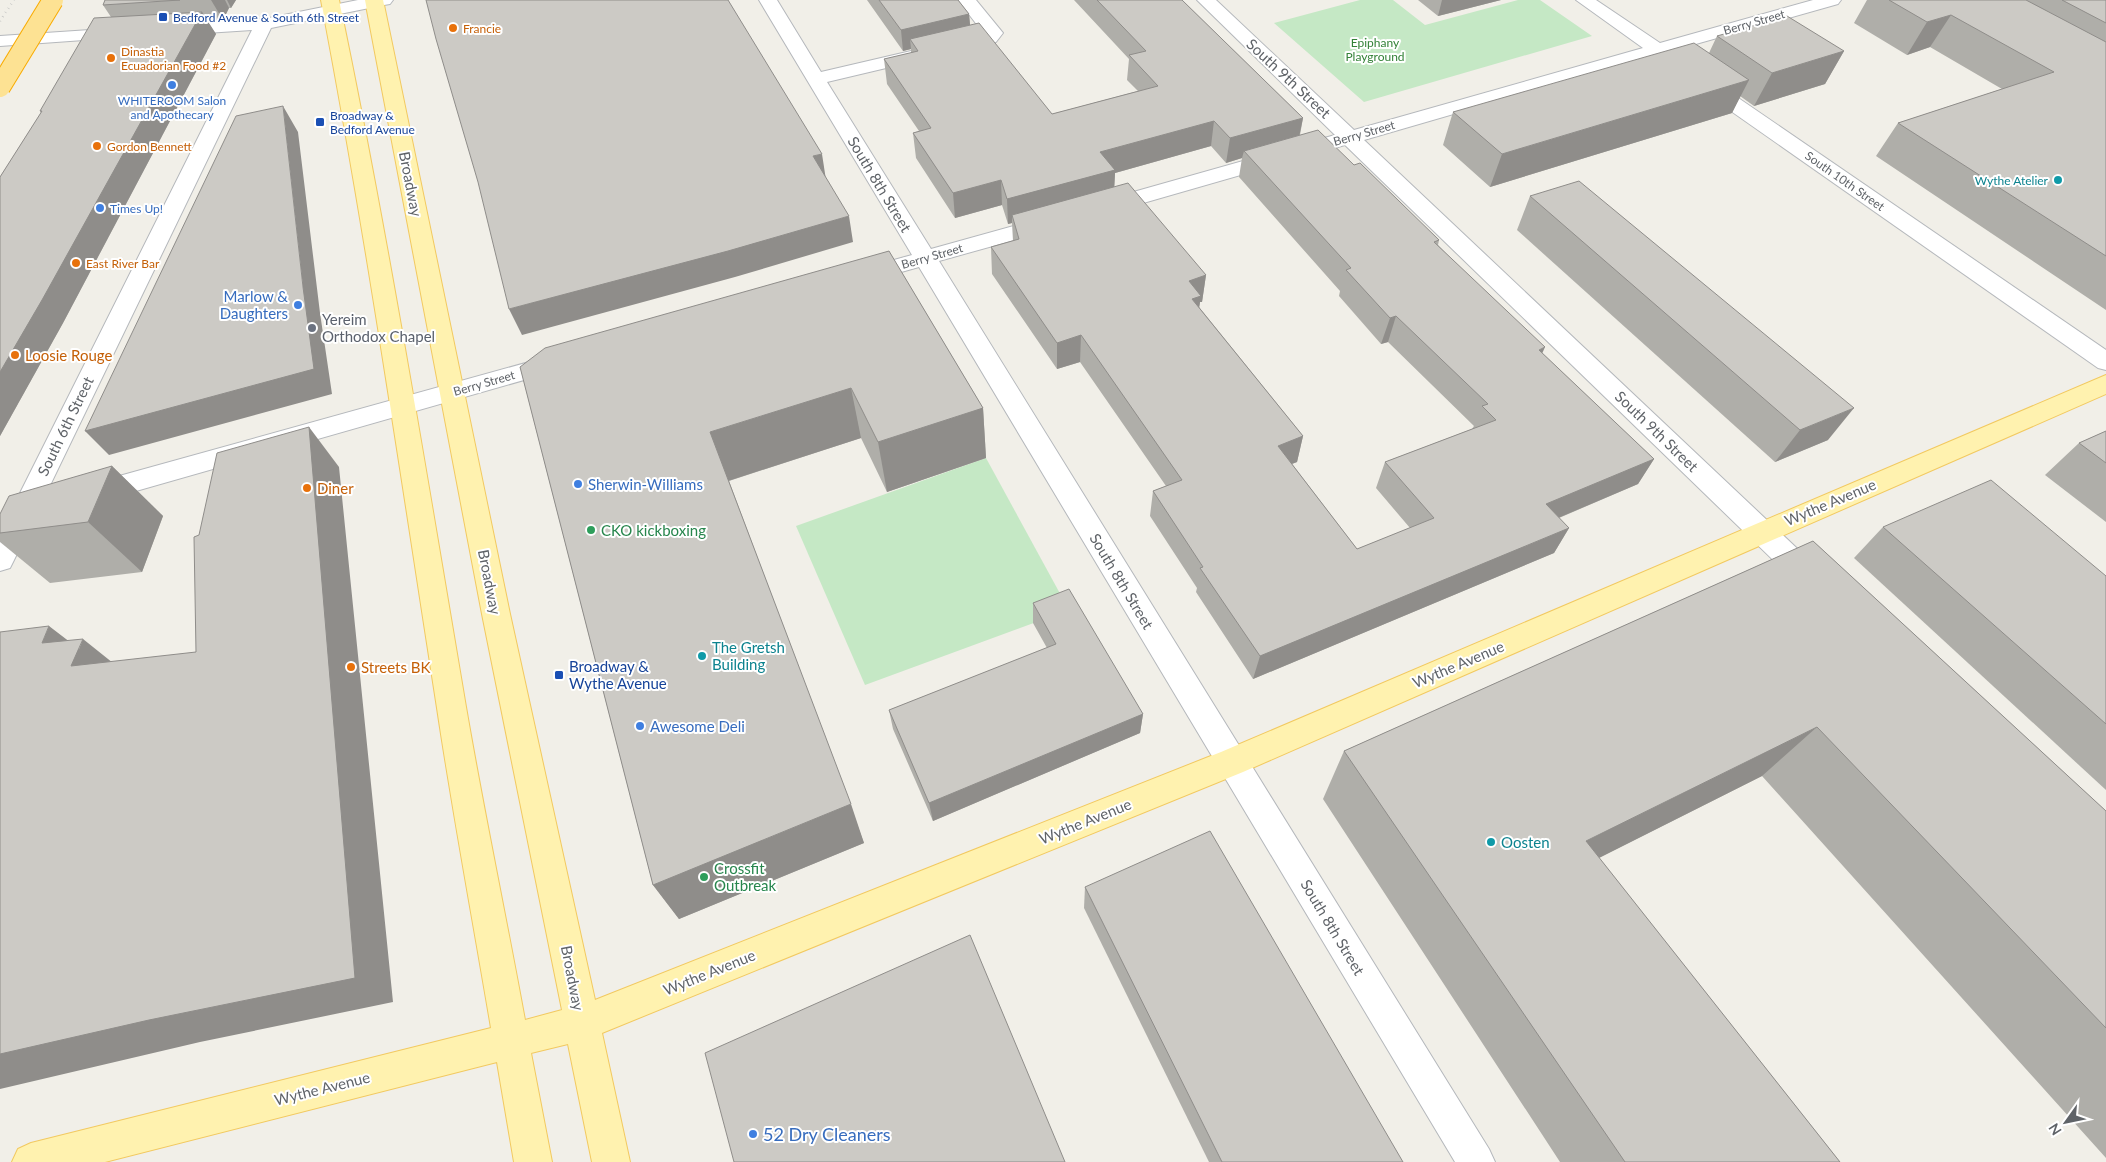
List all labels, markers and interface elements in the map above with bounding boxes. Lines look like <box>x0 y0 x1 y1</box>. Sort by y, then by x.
street label: Berry Street <box>1722 6 1787 38</box>
place label: Bedford Avenue & South 6th Street <box>173 10 360 25</box>
marker: Bedford Avenue & South 6th Street <box>157 11 169 23</box>
place label: Francie <box>463 21 501 36</box>
marker: Francie <box>447 22 459 34</box>
street label: South 9th Street <box>1243 34 1335 122</box>
park label: Epiphany Playground <box>1345 35 1405 64</box>
place label: Dinastia Ecuadorian Food #2 <box>121 44 226 73</box>
marker: Dinastia Ecuadorian Food #2 <box>105 52 117 64</box>
marker: WHITEROOM Salon and Apothecary <box>166 79 178 91</box>
place label: WHITEROOM Salon and Apothecary <box>118 93 226 122</box>
place label: Broadway & Bedford Avenue <box>330 108 415 137</box>
marker: Broadway & Bedford Avenue <box>314 116 326 128</box>
street label: Berry Street <box>1332 117 1397 149</box>
street label: South 8th Street <box>844 133 916 236</box>
place label: Gordon Bennett <box>107 139 193 154</box>
marker: Gordon Bennett <box>91 140 103 152</box>
street label: South 10th Street <box>1802 148 1888 214</box>
street label: Broadway <box>396 150 426 218</box>
place label: Wythe Atelier <box>1975 173 2049 188</box>
marker: Wythe Atelier <box>2052 174 2064 186</box>
place label: Times Up! <box>110 201 163 216</box>
marker: Times Up! <box>94 202 106 214</box>
street label: Berry Street <box>900 240 965 272</box>
place label: East River Bar <box>86 256 160 271</box>
marker: East River Bar <box>70 257 82 269</box>
place label: Marlow & Daughters <box>220 287 288 322</box>
marker: Marlow & Daughters <box>292 299 304 311</box>
place label: Yereim Orthodox Chapel <box>322 310 435 345</box>
marker: Yereim Orthodox Chapel <box>306 322 318 334</box>
place label: Loosie Rouge <box>25 346 112 364</box>
marker: Loosie Rouge <box>9 349 21 361</box>
street label: Berry Street <box>452 367 517 399</box>
street label: South 6th Street <box>33 373 97 479</box>
street label: South 9th Street <box>1612 387 1703 476</box>
place label: Sherwin-Williams <box>588 475 703 493</box>
street label: Wythe Avenue <box>1782 475 1879 529</box>
marker: Sherwin-Williams <box>572 478 584 490</box>
place label: Diner <box>317 479 354 497</box>
marker: Diner <box>301 482 313 494</box>
place label: CKO kickboxing <box>601 521 706 539</box>
marker: CKO kickboxing <box>585 524 597 536</box>
street label: South 8th Street <box>1086 530 1158 633</box>
street label: Broadway <box>475 548 505 616</box>
street label: Wythe Avenue <box>1410 637 1507 691</box>
place label: The Gretsh Building <box>712 638 785 673</box>
marker: The Gretsh Building <box>696 650 708 662</box>
place label: Broadway & Wythe Avenue <box>569 657 667 692</box>
place label: Streets BK <box>361 658 431 676</box>
marker: Streets BK <box>345 661 357 673</box>
marker: Broadway & Wythe Avenue <box>553 669 565 681</box>
place label: Awesome Deli <box>650 717 745 735</box>
marker: Awesome Deli <box>634 720 646 732</box>
street label: Wythe Avenue <box>1036 794 1134 848</box>
place label: Oosten <box>1501 833 1550 851</box>
marker: Oosten <box>1485 836 1497 848</box>
place label: Crossfit Outbreak <box>714 859 777 894</box>
marker: Crossfit Outbreak <box>698 871 710 883</box>
street label: South 8th Street <box>1297 876 1369 979</box>
street label: Broadway <box>558 944 588 1012</box>
street label: Wythe Avenue <box>660 945 758 999</box>
street label: Wythe Avenue <box>272 1067 372 1109</box>
north arrow <box>2041 1097 2091 1147</box>
text: N <box>2045 1120 2065 1139</box>
place label: 52 Dry Cleaners <box>763 1123 891 1145</box>
marker: 52 Dry Cleaners <box>747 1128 759 1140</box>

